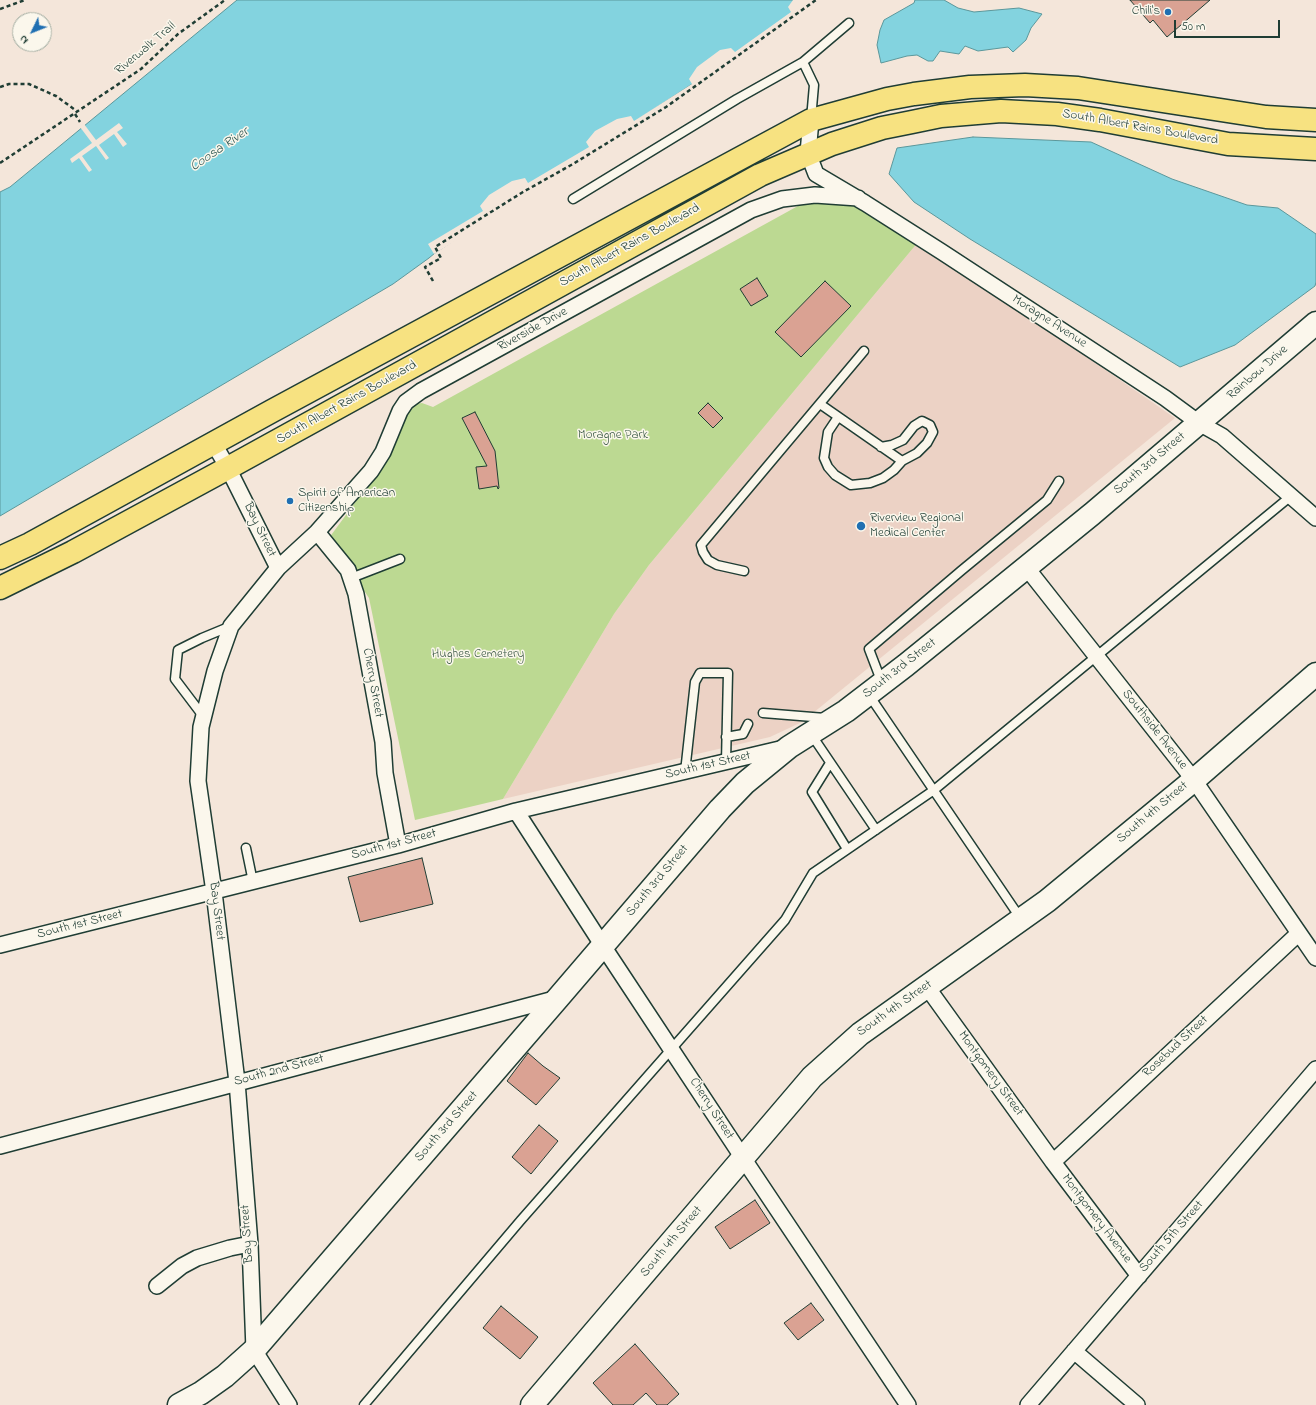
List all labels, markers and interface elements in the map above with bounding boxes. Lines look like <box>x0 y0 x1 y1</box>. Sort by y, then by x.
place label: Chili's <box>1132 4 1160 20</box>
marker: Chili's <box>1163 7 1173 17</box>
north arrow <box>12 12 52 52</box>
scale bar <box>1176 12 1282 38</box>
text: 50 m <box>1181 18 1205 36</box>
street label: Riverwalk Trail <box>112 19 180 79</box>
text: N <box>16 31 32 48</box>
street label: South Albert Rains Boulevard <box>1061 107 1219 149</box>
water label: Coosa River <box>187 124 253 176</box>
street label: South Albert Rains Boulevard <box>557 201 703 291</box>
street label: Moragne Avenue <box>1009 292 1089 352</box>
street label: Riverside Drive <box>495 304 571 356</box>
street label: Rainbow Drive <box>1224 342 1292 404</box>
street label: South Albert Rains Boulevard <box>274 358 420 448</box>
park label: Moragne Park <box>578 428 648 444</box>
street label: South 3rd Street <box>1111 429 1189 499</box>
place label: Spirit of American Citizenship <box>298 486 395 517</box>
marker: Spirit of American Citizenship <box>285 496 295 506</box>
street label: Bay Street <box>239 500 279 560</box>
place label: Riverview Regional Medical Center <box>870 511 963 542</box>
marker: Riverview Regional Medical Center <box>855 520 867 532</box>
street label: South 3rd Street <box>860 635 940 703</box>
street label: Cherry Street <box>358 647 386 719</box>
park label: Hughes Cemetery <box>432 647 524 663</box>
street label: Southside Avenue <box>1118 687 1190 773</box>
street label: South 1st Street <box>664 749 752 783</box>
street label: South 4th Street <box>1114 779 1192 847</box>
street label: South 1st Street <box>350 826 438 864</box>
street label: South 3rd Street <box>623 842 693 920</box>
street label: Bay Street <box>205 881 227 941</box>
street label: South 1st Street <box>36 907 124 943</box>
street label: South 4th Street <box>854 977 936 1041</box>
street label: Rosebud Street <box>1140 1013 1212 1081</box>
street label: Montgomery Street <box>954 1028 1026 1120</box>
street label: South 2nd Street <box>232 1051 326 1091</box>
street label: Cherry Street <box>685 1075 737 1143</box>
street label: South 3rd Street <box>412 1088 482 1166</box>
street label: Montgomery Avenue <box>1057 1171 1135 1267</box>
street label: South 5th Street <box>1136 1198 1208 1276</box>
street label: South 4th Street <box>638 1203 706 1281</box>
street label: Bay Street <box>238 1204 258 1264</box>

